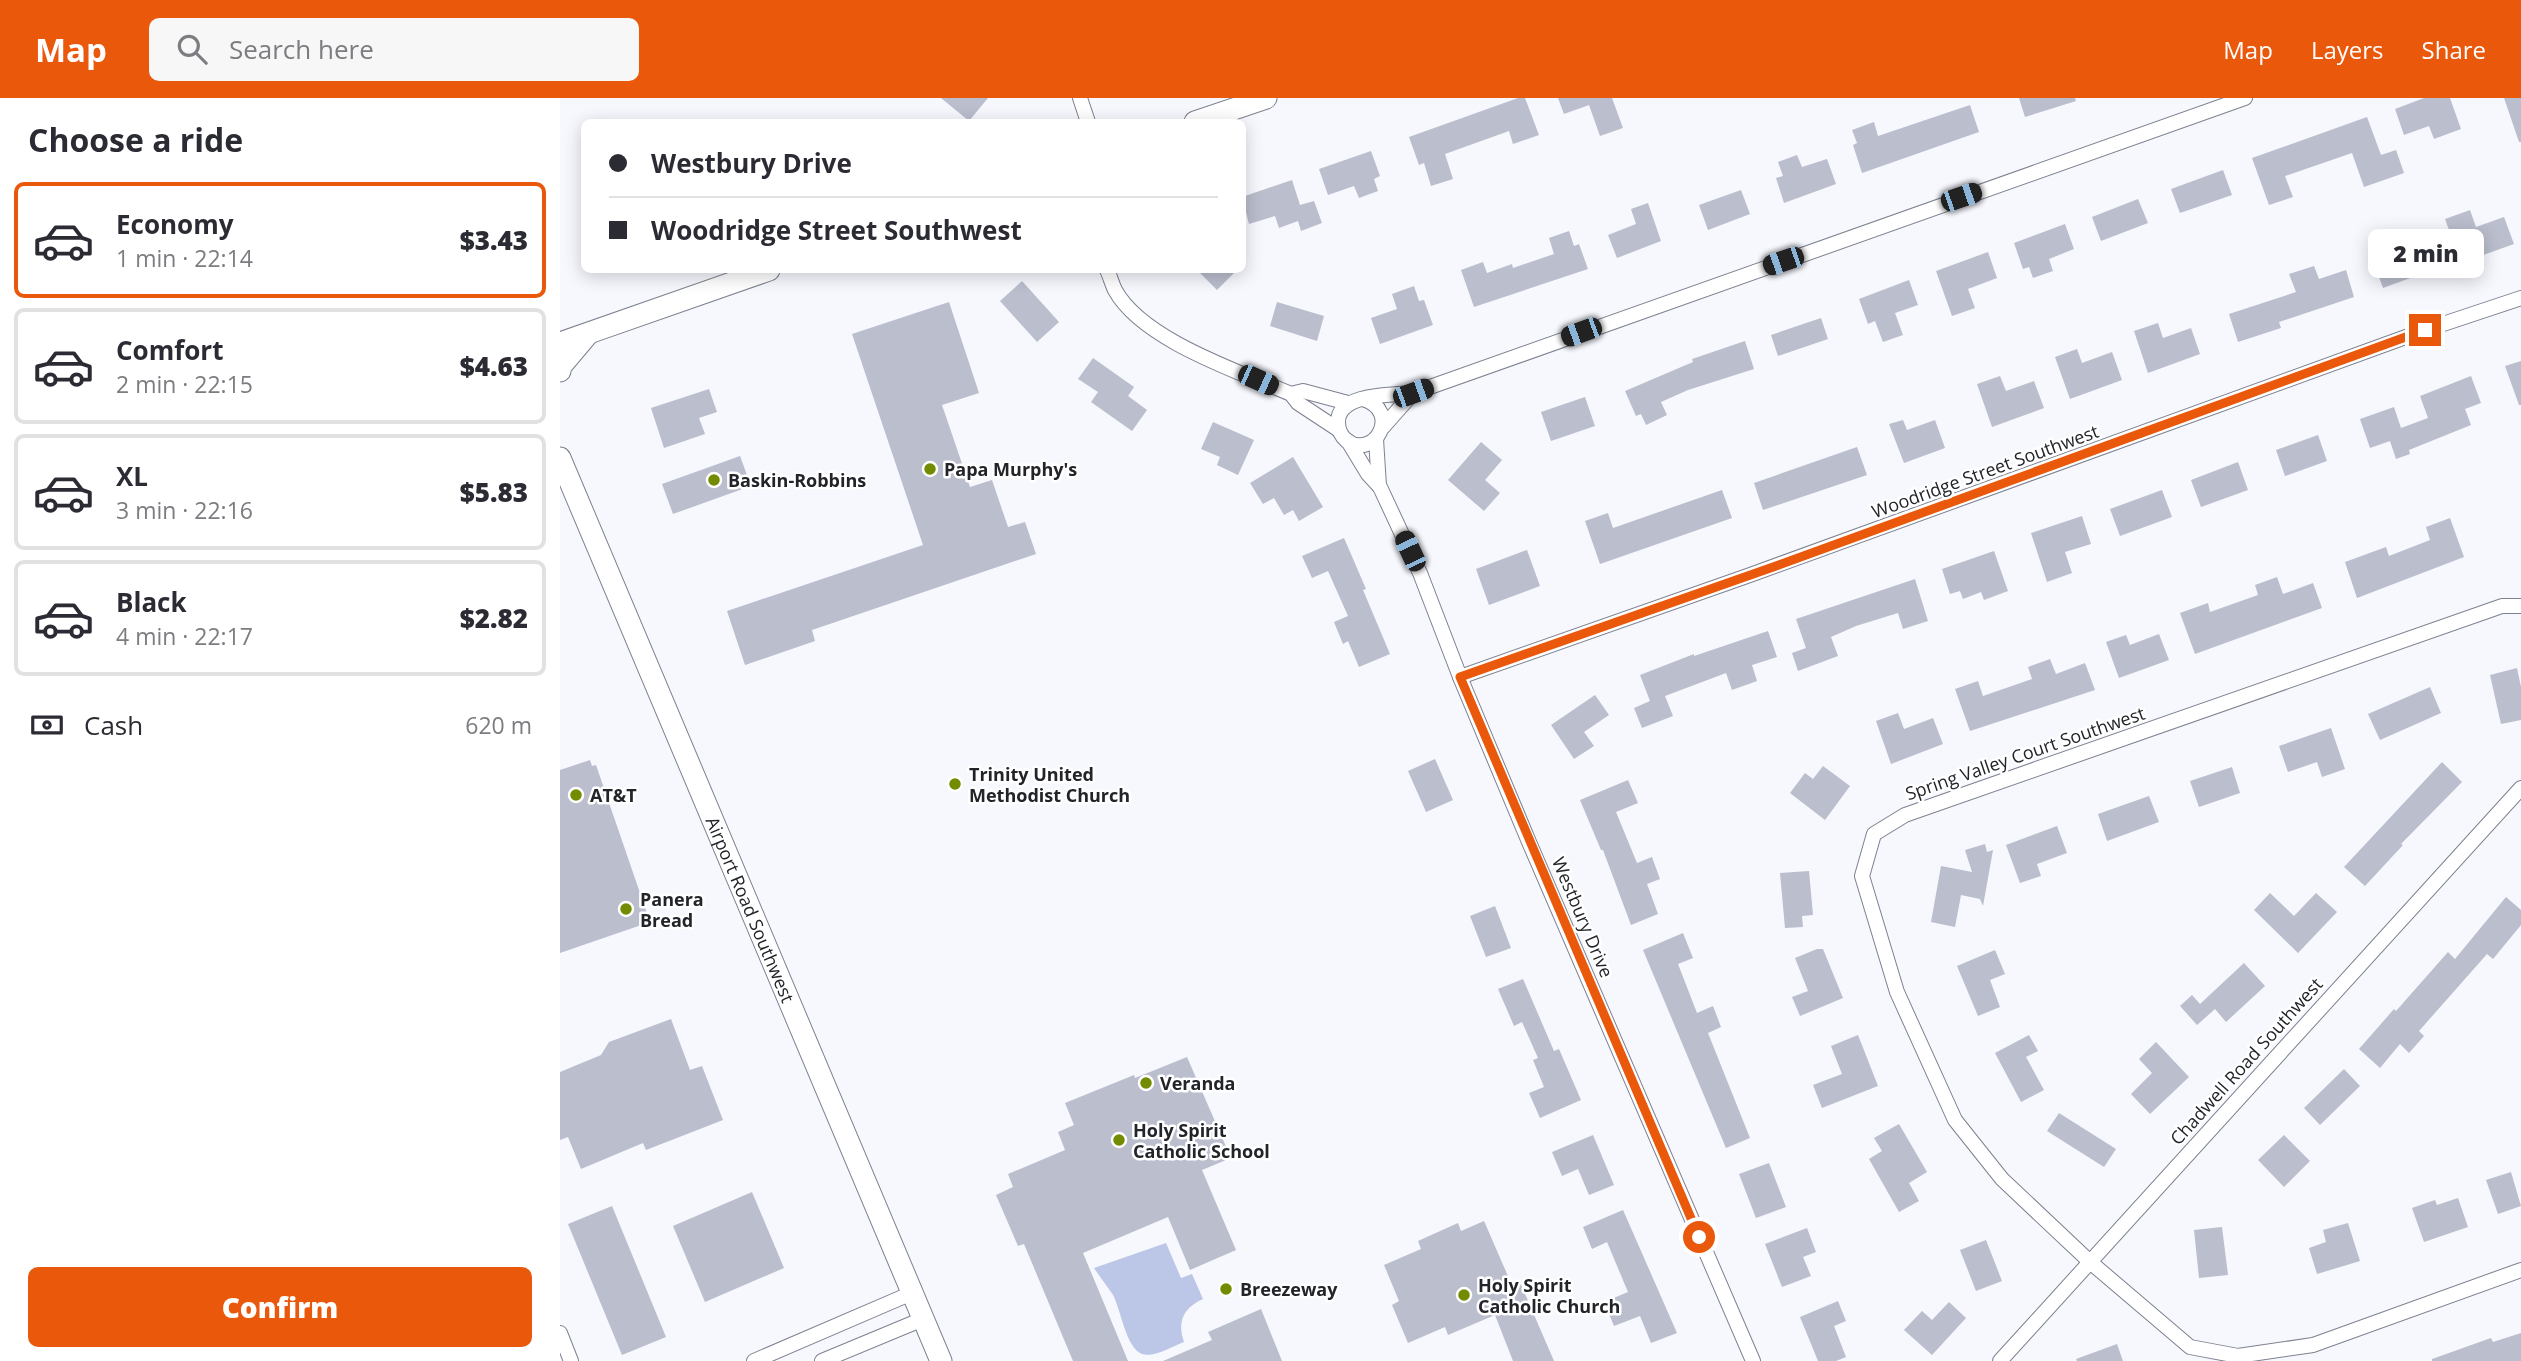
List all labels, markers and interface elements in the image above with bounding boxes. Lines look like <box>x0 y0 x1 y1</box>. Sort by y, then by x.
search box <box>149 18 639 81</box>
text: Map <box>35 27 107 72</box>
icon: search <box>173 30 211 68</box>
text: Search here <box>229 31 374 67</box>
text: Map <box>2223 33 2273 66</box>
text: Layers <box>2311 33 2384 66</box>
text: Share <box>2422 33 2486 66</box>
text: Choose a ride <box>28 118 243 161</box>
text: Westbury Drive <box>651 145 852 181</box>
car <box>1938 180 1985 214</box>
text: Economy <box>116 206 234 242</box>
icon: car <box>32 209 95 272</box>
text: Woodridge Street Southwest <box>651 212 1022 248</box>
text: $3.43 <box>460 222 528 258</box>
callout: 2 min <box>2367 229 2483 278</box>
text: 2 min <box>2393 237 2459 269</box>
text: 1 min · 22:14 <box>116 242 253 274</box>
car <box>1760 244 1807 278</box>
route end <box>2409 314 2441 346</box>
car <box>1558 315 1605 349</box>
text: Comfort <box>116 332 223 368</box>
icon: car <box>32 335 95 398</box>
text: $4.63 <box>460 348 528 384</box>
car <box>1235 362 1282 398</box>
text: 2 min · 22:15 <box>116 368 253 400</box>
car <box>1390 376 1437 410</box>
street label: Woodridge Street Southwest <box>1868 419 2102 523</box>
place label: Papa Murphy's <box>944 457 1077 481</box>
text: XL <box>116 458 148 494</box>
icon: car <box>32 461 95 524</box>
marker: Papa Murphy's <box>922 461 938 477</box>
place label: Baskin-Robbins <box>728 468 866 492</box>
marker: Baskin-Robbins <box>706 472 722 488</box>
text: $5.83 <box>460 474 528 510</box>
text: 3 min · 22:16 <box>116 494 253 526</box>
car <box>1392 528 1429 574</box>
text: Black <box>116 584 187 620</box>
icon: car <box>32 587 95 650</box>
text: $2.82 <box>460 600 528 636</box>
text: 4 min · 22:17 <box>116 620 253 652</box>
street label: Spring Valley Court Southwest <box>1902 701 2148 805</box>
icon: cash <box>28 706 66 744</box>
text: Cash <box>84 707 143 743</box>
text: 620 m <box>465 709 532 741</box>
place label: Trinity United Methodist Church <box>969 762 1130 807</box>
marker: Trinity United Methodist Church <box>947 776 963 792</box>
place label: AT&T <box>590 783 637 807</box>
marker: AT&T <box>568 787 584 803</box>
street label: Airport Road Southwest <box>701 813 800 1006</box>
street label: Westbury Drive <box>1547 853 1619 981</box>
place label: Panera Bread <box>640 887 704 932</box>
marker: Panera Bread <box>618 901 634 917</box>
street label: Chadwell Road Southwest <box>2164 972 2328 1150</box>
place label: Veranda <box>1160 1071 1235 1095</box>
marker: Veranda <box>1138 1075 1154 1091</box>
place label: Holy Spirit Catholic School <box>1133 1118 1270 1163</box>
marker: Holy Spirit Catholic School <box>1111 1132 1127 1148</box>
route start <box>1683 1221 1715 1253</box>
button: Confirm <box>28 1267 532 1347</box>
place label: Holy Spirit Catholic Church <box>1478 1273 1620 1318</box>
place label: Breezeway <box>1240 1277 1338 1301</box>
marker: Breezeway <box>1218 1281 1234 1297</box>
marker: Holy Spirit Catholic Church <box>1456 1287 1472 1303</box>

